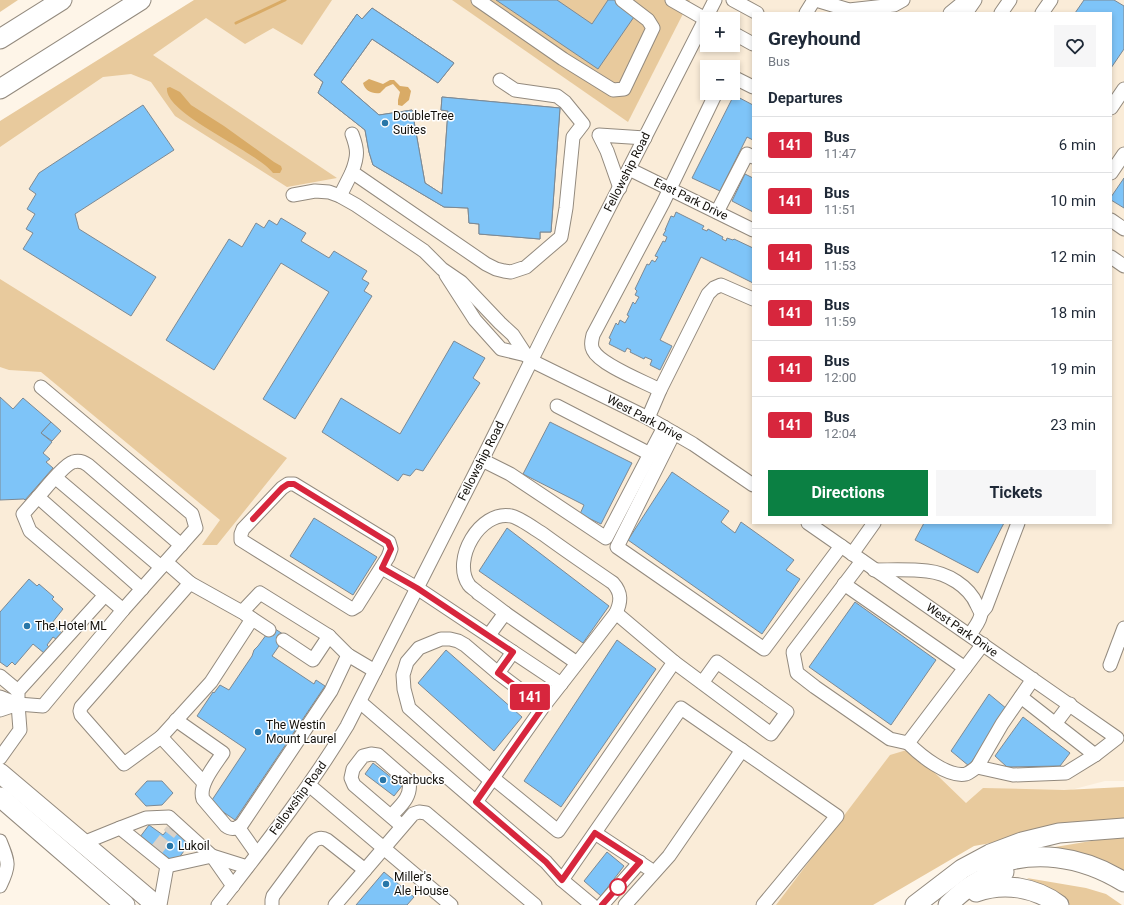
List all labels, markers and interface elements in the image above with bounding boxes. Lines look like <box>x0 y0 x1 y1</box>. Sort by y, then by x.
map controls <box>700 12 740 100</box>
button: + <box>700 12 740 52</box>
button: heart <box>1054 25 1096 67</box>
text: Greyhound <box>768 27 861 50</box>
text: Bus <box>768 54 790 69</box>
button: − <box>700 60 740 100</box>
text: Departures <box>768 89 843 107</box>
place label: DoubleTree Suites <box>393 109 454 137</box>
marker: DoubleTree Suites <box>380 118 390 128</box>
text: Bus <box>824 128 850 146</box>
street label: Fellowship Road <box>601 130 653 214</box>
text: 6 min <box>1059 136 1096 154</box>
text: 141 <box>778 137 802 153</box>
text: 11:47 <box>824 146 856 161</box>
street label: East Park Drive <box>652 175 730 223</box>
text: Bus <box>824 184 850 202</box>
text: 10 min <box>1050 192 1096 210</box>
text: 141 <box>778 193 802 209</box>
text: 11:51 <box>824 202 856 217</box>
text: Bus <box>824 240 850 258</box>
text: 12 min <box>1050 248 1096 266</box>
text: 141 <box>778 249 802 265</box>
text: 11:53 <box>824 258 856 273</box>
text: Bus <box>824 296 850 314</box>
text: 18 min <box>1050 304 1096 322</box>
text: 141 <box>778 305 802 321</box>
text: 11:59 <box>824 314 856 329</box>
text: Bus <box>824 352 850 370</box>
text: 19 min <box>1050 360 1096 378</box>
text: 141 <box>778 361 802 377</box>
text: 12:00 <box>824 370 856 385</box>
street label: West Park Drive <box>605 392 685 444</box>
text: Bus <box>824 408 850 426</box>
text: 23 min <box>1050 416 1096 434</box>
text: 141 <box>778 417 802 433</box>
street label: Fellowship Road <box>455 419 507 503</box>
text: 12:04 <box>824 426 856 441</box>
button: Directions <box>768 470 928 516</box>
button: Tickets <box>936 470 1096 516</box>
street label: West Park Drive <box>924 600 1000 660</box>
place label: The Hotel ML <box>35 619 107 633</box>
marker: The Hotel ML <box>22 621 32 631</box>
line badge: 141 <box>507 684 553 710</box>
text: 141 <box>518 689 542 705</box>
place label: The Westin Mount Laurel <box>266 718 336 746</box>
marker: The Westin Mount Laurel <box>253 727 263 737</box>
street label: Fellowship Road <box>267 758 329 838</box>
place label: Starbucks <box>391 773 445 787</box>
marker: Starbucks <box>378 775 388 785</box>
place label: Lukoil <box>178 839 210 853</box>
marker: Lukoil <box>165 841 175 851</box>
place label: Miller's Ale House <box>394 870 449 898</box>
unlabelled marker <box>609 878 627 896</box>
marker: Miller's Ale House <box>381 879 391 889</box>

